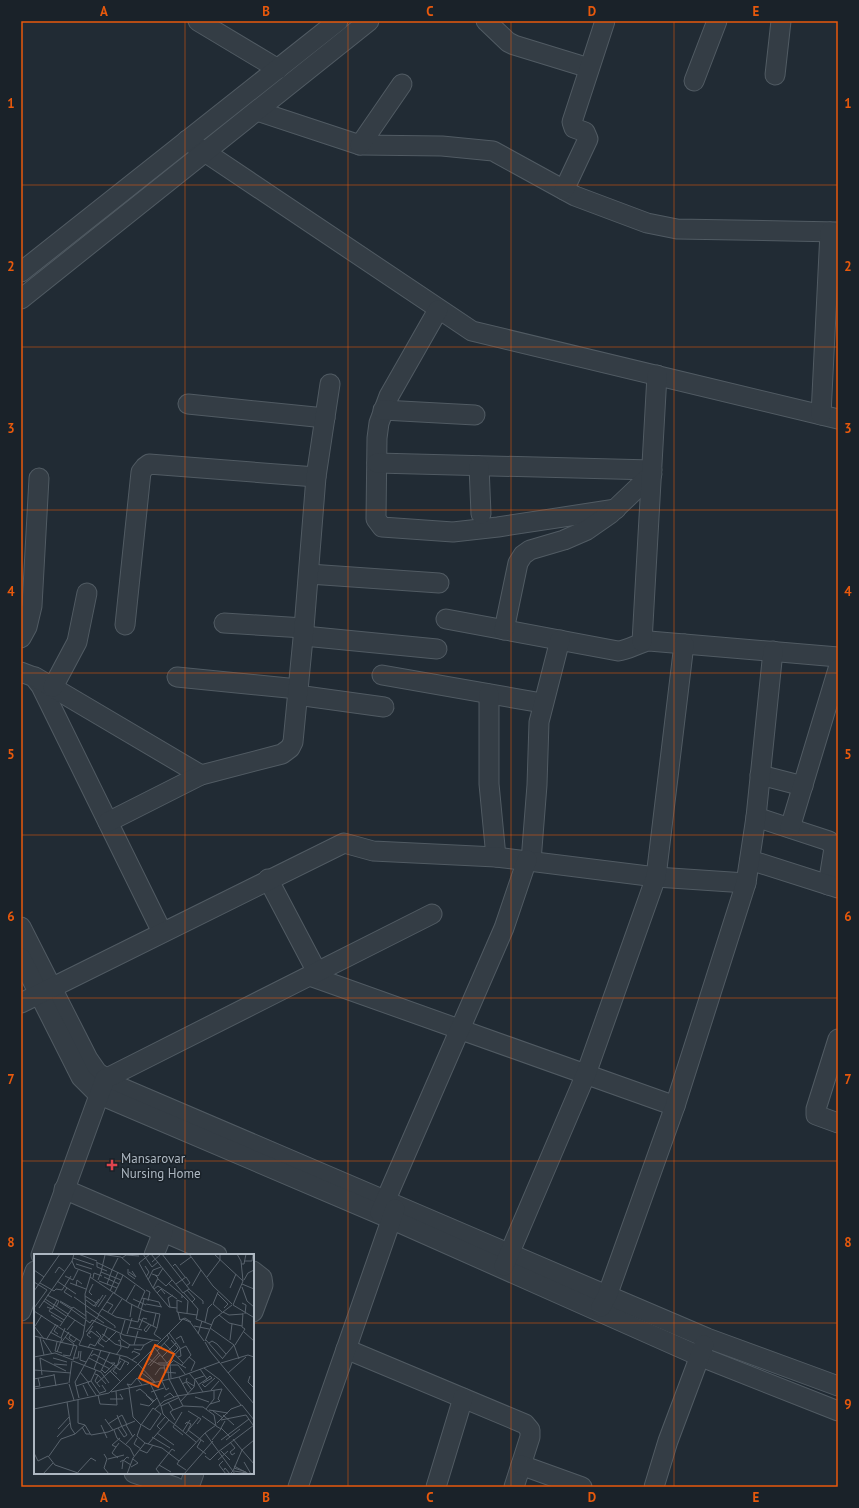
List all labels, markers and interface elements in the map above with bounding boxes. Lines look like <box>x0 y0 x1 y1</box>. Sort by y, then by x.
text: A <box>100 3 108 20</box>
text: B <box>262 3 270 20</box>
text: C <box>426 3 434 20</box>
text: D <box>588 3 596 20</box>
text: E <box>753 3 760 20</box>
text: 1 <box>7 95 15 112</box>
text: 1 <box>844 95 852 112</box>
text: 2 <box>7 258 15 275</box>
text: 2 <box>844 258 852 275</box>
text: 3 <box>7 420 15 437</box>
text: 3 <box>844 420 852 437</box>
text: 4 <box>7 583 15 600</box>
text: 4 <box>844 583 852 600</box>
text: 5 <box>7 746 15 763</box>
text: 5 <box>844 746 852 763</box>
text: 6 <box>7 908 15 925</box>
text: 6 <box>844 908 852 925</box>
text: 7 <box>7 1071 15 1088</box>
text: 7 <box>844 1071 852 1088</box>
place label: Mansarovar Nursing Home <box>121 1150 201 1182</box>
marker: Mansarovar Nursing Home <box>106 1159 118 1171</box>
text: 8 <box>7 1234 15 1251</box>
text: 8 <box>844 1234 852 1251</box>
inset map <box>34 1254 254 1474</box>
text: 9 <box>7 1396 15 1413</box>
text: 9 <box>844 1396 852 1413</box>
text: A <box>100 1489 108 1506</box>
text: B <box>262 1489 270 1506</box>
text: C <box>426 1489 434 1506</box>
text: D <box>588 1489 596 1506</box>
text: E <box>753 1489 760 1506</box>

